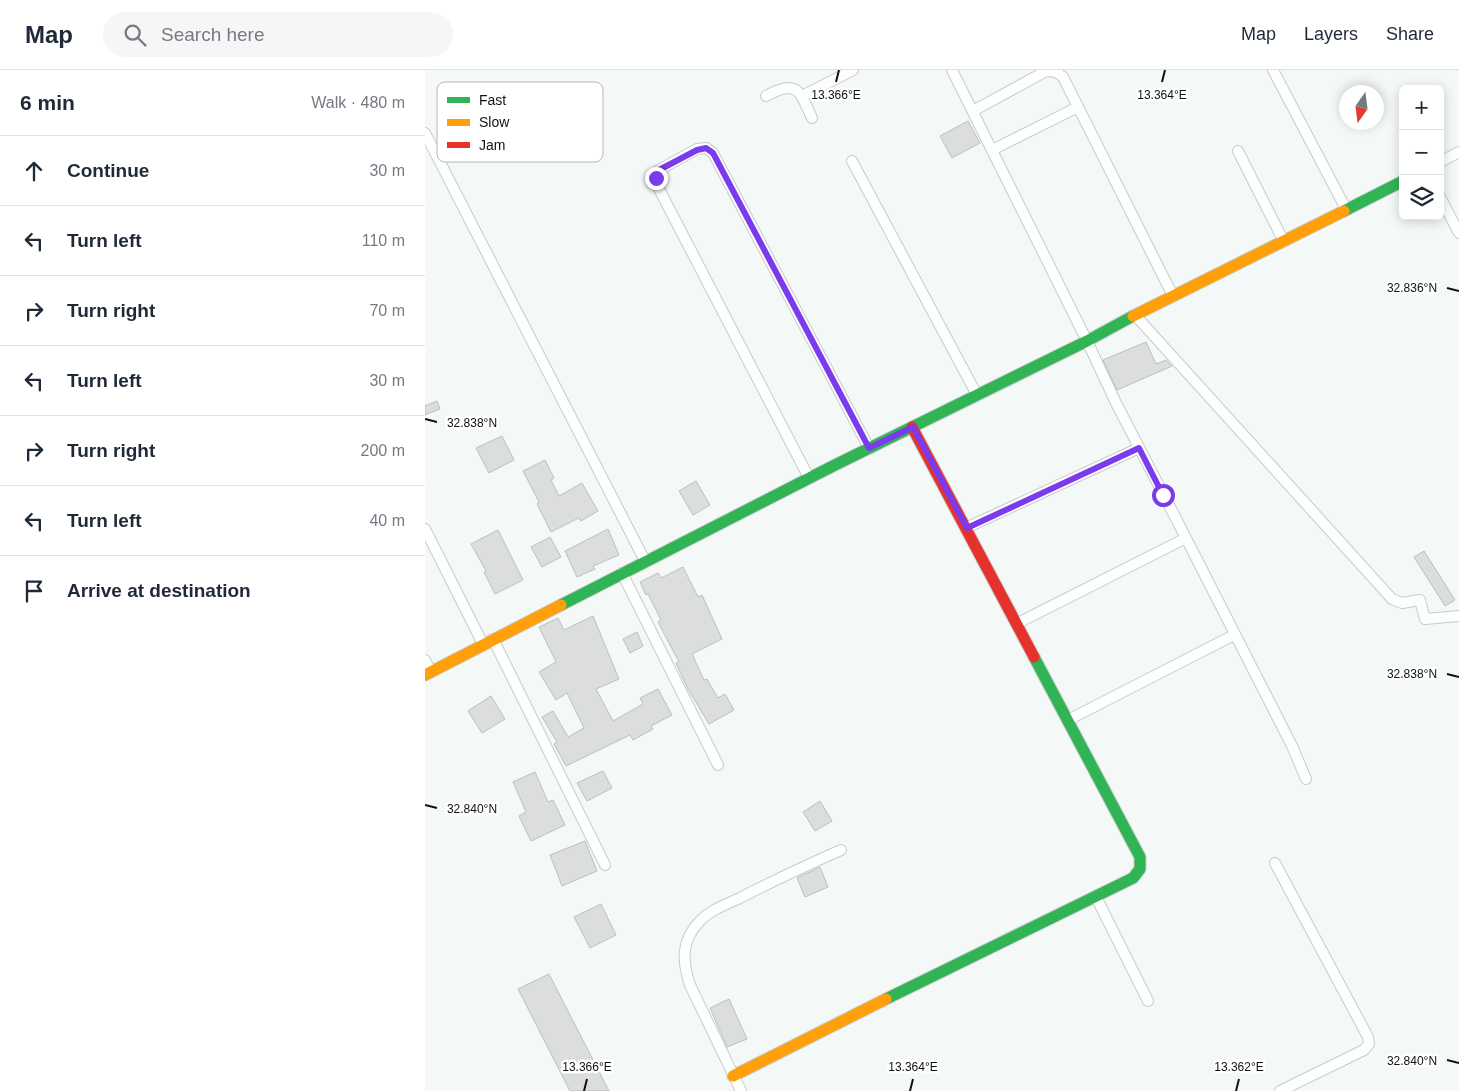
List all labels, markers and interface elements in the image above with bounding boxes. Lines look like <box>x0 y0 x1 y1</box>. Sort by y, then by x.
search box <box>103 12 453 57</box>
text: Map <box>25 21 73 48</box>
icon: search <box>121 21 149 49</box>
text: Search here <box>161 24 265 45</box>
text: Map <box>1241 24 1276 44</box>
text: Layers <box>1304 24 1358 44</box>
text: Share <box>1386 24 1434 44</box>
legend <box>437 82 603 162</box>
north arrow <box>1339 85 1384 130</box>
map controls <box>1399 85 1444 220</box>
button: + <box>1399 85 1444 130</box>
text: 13.366°E <box>811 88 861 102</box>
text: 13.364°E <box>1137 88 1187 102</box>
text: 6 min <box>20 91 75 114</box>
text: Fast <box>479 92 506 108</box>
text: Walk · 480 m <box>311 94 405 111</box>
text: Slow <box>479 114 510 130</box>
button: − <box>1399 130 1444 175</box>
text: Jam <box>479 137 505 153</box>
icon: ahead <box>20 157 48 185</box>
text: Continue <box>67 160 149 181</box>
text: 30 m <box>369 162 405 179</box>
route end <box>645 167 668 190</box>
button: layers <box>1399 175 1444 220</box>
icon: left <box>20 227 48 255</box>
text: Turn left <box>67 230 142 251</box>
text: 110 m <box>362 232 405 249</box>
text: 32.836°N <box>1387 281 1437 295</box>
icon: right <box>20 297 48 325</box>
text: Turn right <box>67 300 155 321</box>
text: 70 m <box>369 302 405 319</box>
icon: left <box>20 367 48 395</box>
text: Turn left <box>67 370 142 391</box>
text: 30 m <box>369 372 405 389</box>
text: 32.838°N <box>447 416 497 430</box>
icon: right <box>20 437 48 465</box>
text: Turn right <box>67 440 155 461</box>
text: 200 m <box>361 442 405 459</box>
route start <box>1152 484 1175 507</box>
icon: left <box>20 507 48 535</box>
text: Turn left <box>67 510 142 531</box>
text: 40 m <box>369 512 405 529</box>
icon: arrive <box>20 577 48 605</box>
text: Arrive at destination <box>67 580 251 601</box>
text: 32.838°N <box>1387 667 1437 681</box>
text: 32.840°N <box>447 802 497 816</box>
text: 32.840°N <box>1387 1054 1437 1068</box>
text: 13.366°E <box>562 1060 612 1074</box>
text: 13.364°E <box>888 1060 938 1074</box>
text: 13.362°E <box>1214 1060 1264 1074</box>

